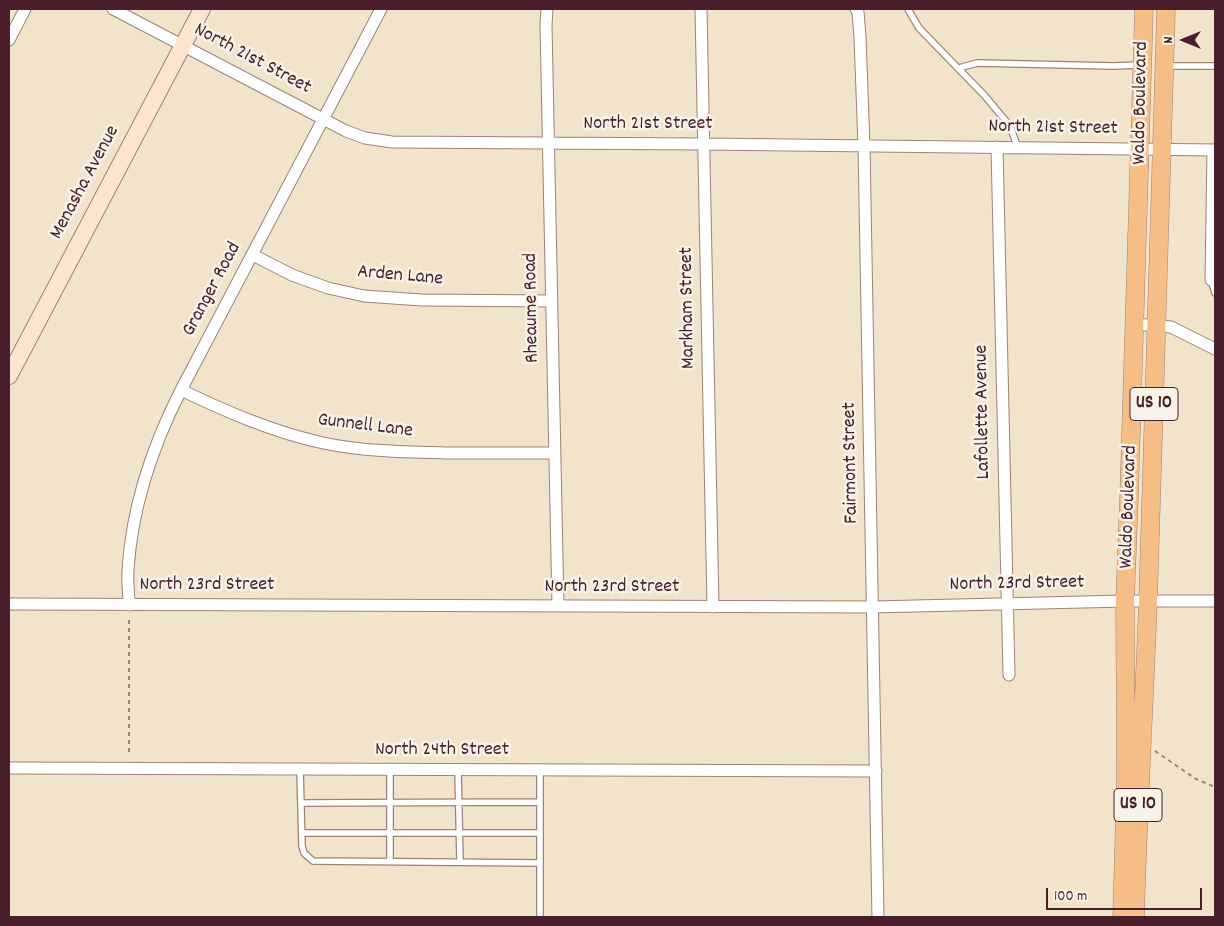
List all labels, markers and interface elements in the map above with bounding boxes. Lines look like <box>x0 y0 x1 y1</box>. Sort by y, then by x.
north arrow <box>1159 15 1209 65</box>
street label: North 21st Street <box>189 19 315 101</box>
text: N <box>1159 37 1179 43</box>
street label: Waldo Boulevard <box>1129 41 1155 165</box>
street label: North 21st Street <box>583 113 713 137</box>
street label: North 21st Street <box>988 116 1118 142</box>
street label: Menasha Avenue <box>46 122 126 244</box>
street label: Granger Road <box>178 239 248 341</box>
street label: Markham Street <box>676 247 702 369</box>
street label: Rheaume Road <box>520 253 546 363</box>
street label: Arden Lane <box>356 261 444 293</box>
street label: Lafollette Avenue <box>971 344 997 480</box>
road number: US 10 <box>1130 388 1178 420</box>
street label: Fairmont Street <box>839 402 865 524</box>
street label: Gunnell Lane <box>316 409 414 445</box>
street label: Waldo Boulevard <box>1116 445 1144 569</box>
street label: North 23rd Street <box>949 572 1085 598</box>
street label: North 23rd Street <box>140 574 274 598</box>
street label: North 23rd Street <box>545 576 679 600</box>
street label: North 24th Street <box>375 739 509 763</box>
road number: US 10 <box>1114 788 1162 822</box>
scale bar <box>1049 878 1205 910</box>
text: 100 m <box>1054 886 1087 908</box>

